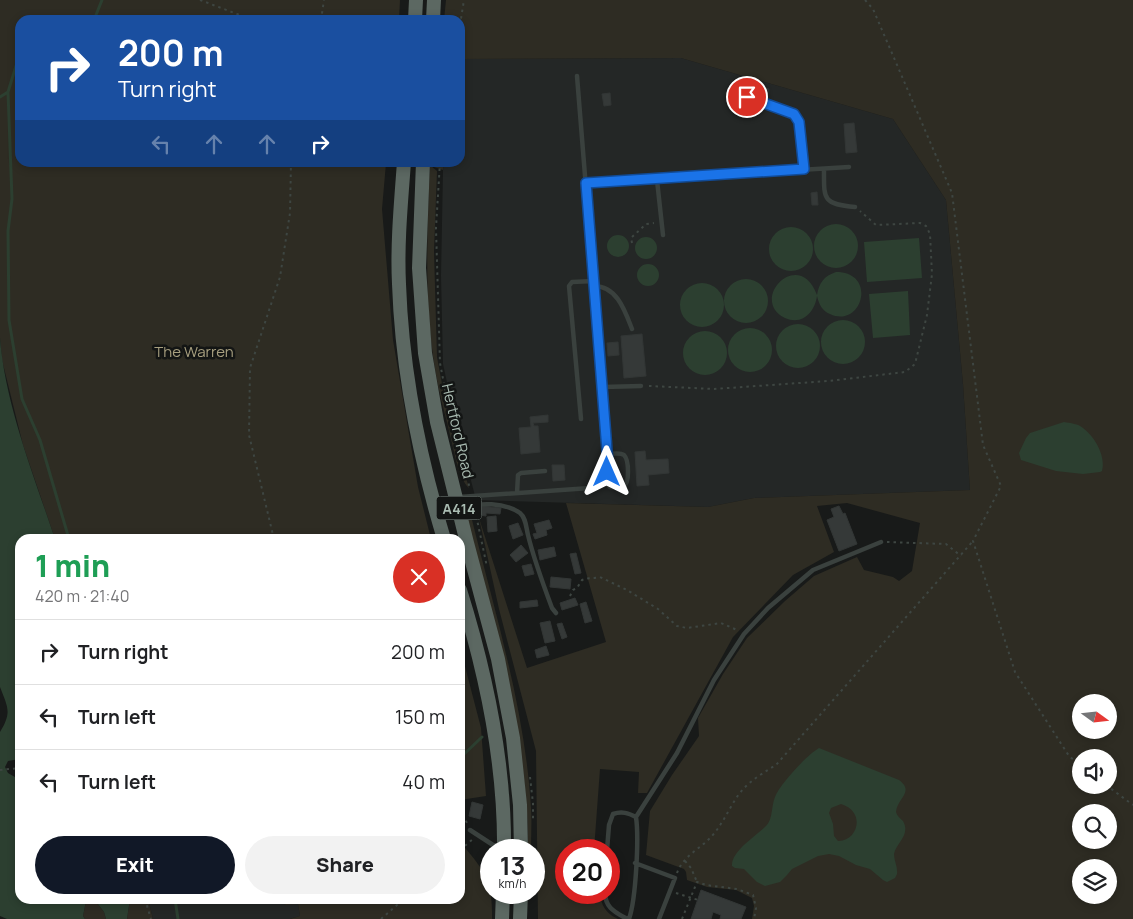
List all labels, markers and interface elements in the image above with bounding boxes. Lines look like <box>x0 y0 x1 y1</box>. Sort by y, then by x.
text: 200 m <box>118 29 223 77</box>
icon: right <box>35 35 100 100</box>
text: Turn right <box>118 74 216 104</box>
pin <box>726 76 768 118</box>
icon: arrive <box>733 83 761 111</box>
icon: left <box>147 130 175 158</box>
icon: ahead <box>200 130 228 158</box>
icon: ahead <box>253 130 281 158</box>
icon: right <box>306 130 334 158</box>
park label: The Warren <box>154 341 234 362</box>
street label: Hertford Road <box>437 381 479 481</box>
position arrow <box>580 445 632 497</box>
road number: A414 <box>436 496 482 520</box>
text: 1 min <box>35 545 110 586</box>
button: close <box>393 551 445 603</box>
text: 420 m · 21:40 <box>35 585 129 607</box>
icon: right <box>35 638 63 666</box>
text: Turn right <box>78 639 168 665</box>
text: 200 m <box>391 639 445 665</box>
north arrow <box>1072 694 1118 739</box>
map controls <box>1072 694 1117 904</box>
icon: left <box>35 703 63 731</box>
text: Turn left <box>78 704 156 730</box>
text: 150 m <box>395 704 445 730</box>
button: sound <box>1072 749 1117 794</box>
icon: left <box>35 768 63 796</box>
text: Turn left <box>78 769 156 795</box>
text: 40 m <box>402 769 445 795</box>
button: search <box>1072 804 1117 849</box>
button: Exit <box>35 836 235 894</box>
button: Share <box>245 836 445 894</box>
speed limit sign: 20 <box>555 839 620 904</box>
text: 13 <box>500 848 525 883</box>
button: layers <box>1072 859 1117 904</box>
text: km/h <box>499 875 526 892</box>

